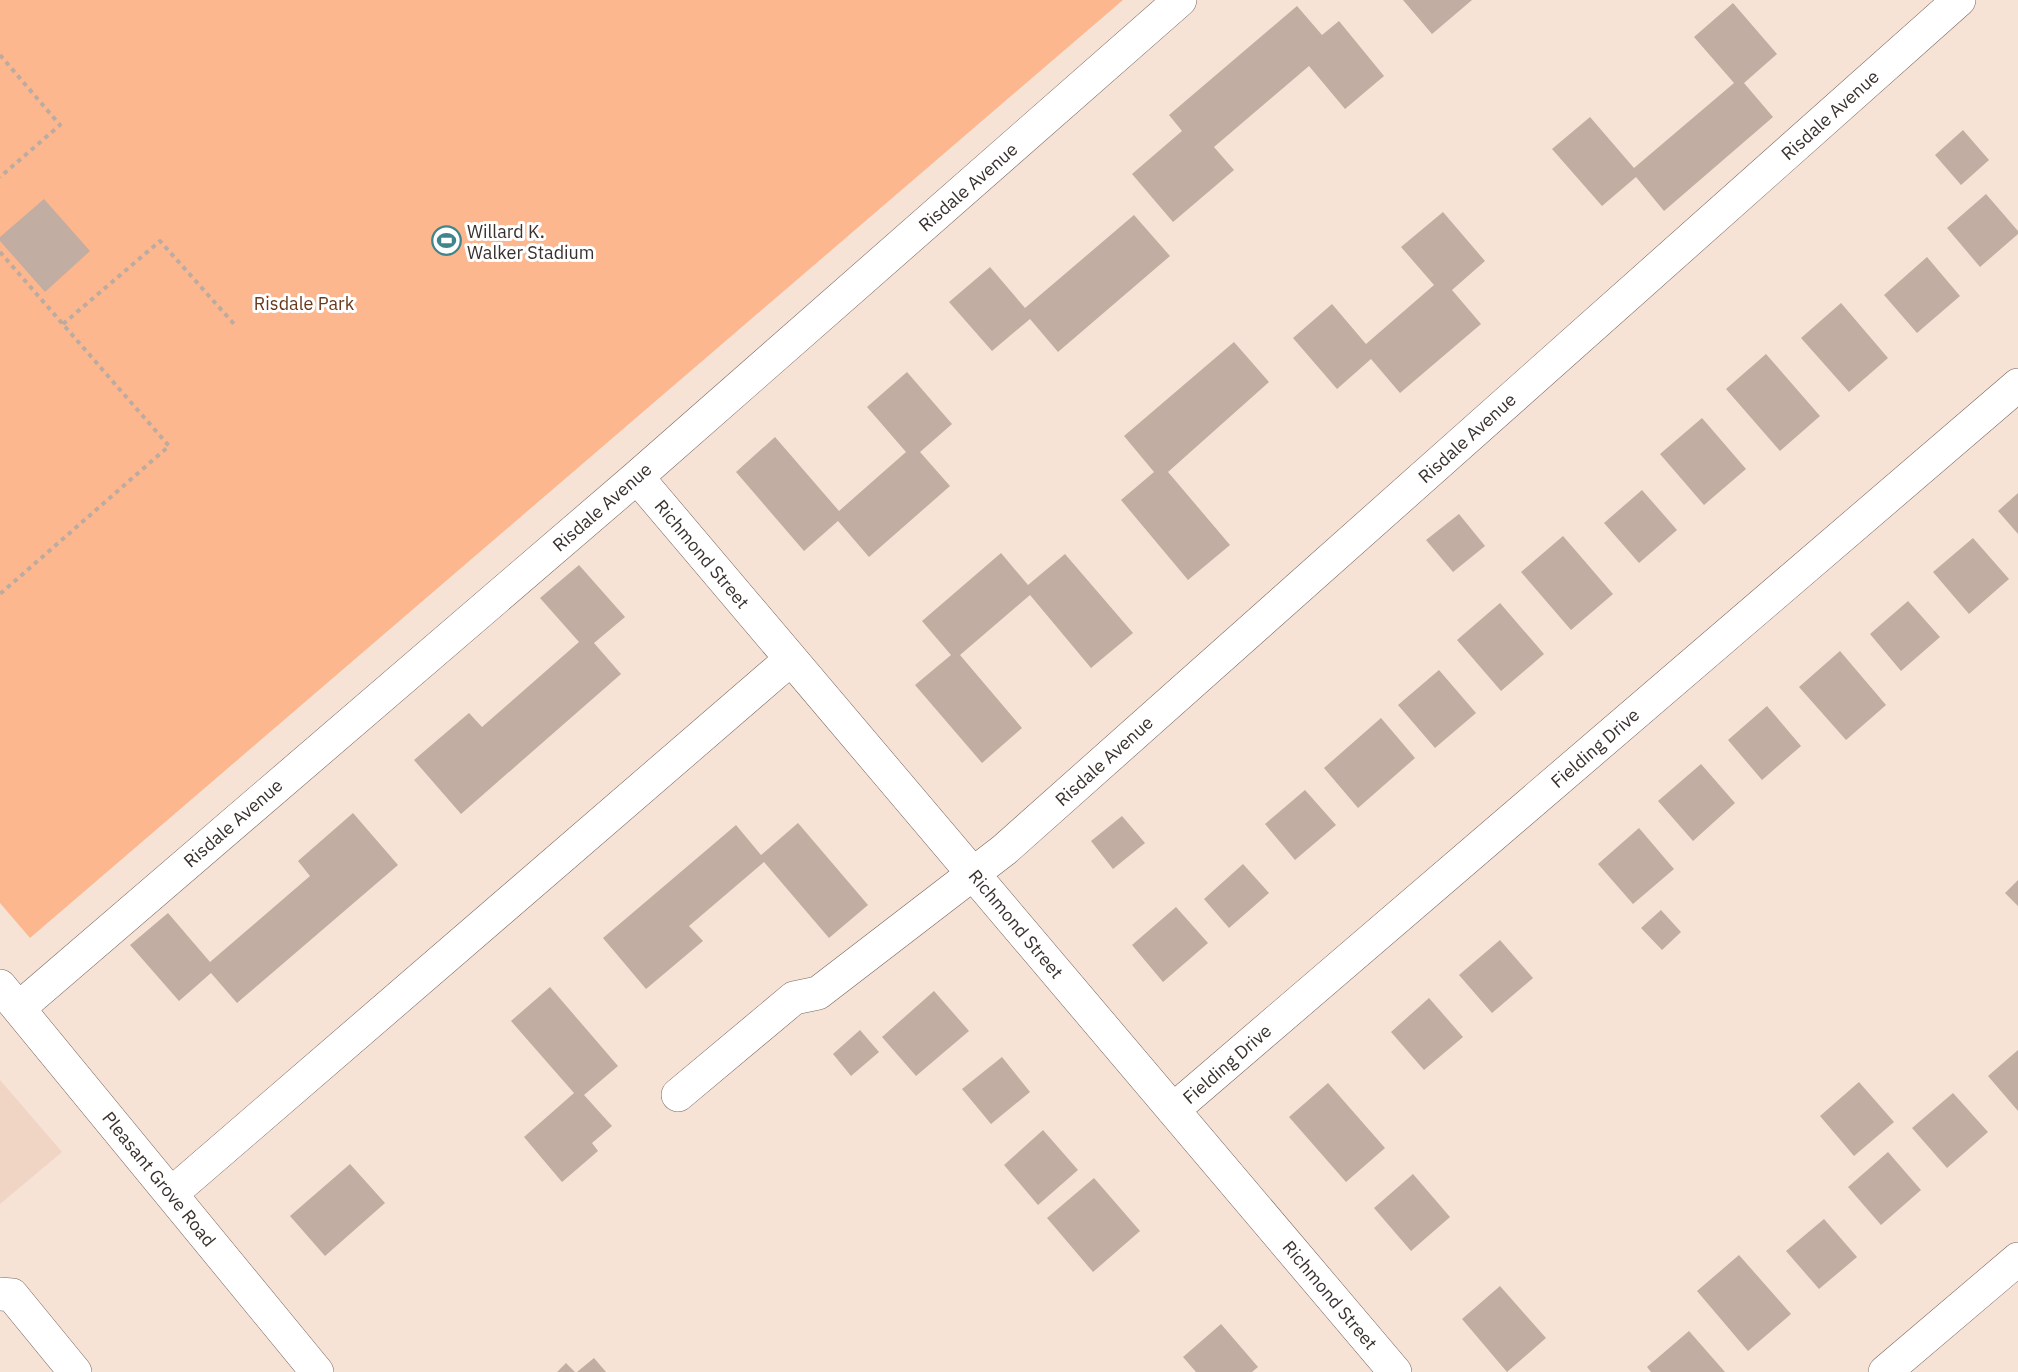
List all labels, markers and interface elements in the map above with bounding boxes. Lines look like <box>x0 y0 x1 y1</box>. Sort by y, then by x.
street label: Risdale Avenue <box>1776 65 1884 165</box>
street label: Risdale Avenue <box>914 138 1022 236</box>
place label: Willard K. Walker Stadium <box>467 220 595 264</box>
sports icon: Willard K. Walker Stadium <box>430 225 462 257</box>
park label: Risdale Park <box>254 292 355 315</box>
street label: Risdale Avenue <box>1413 388 1521 488</box>
street label: Risdale Avenue <box>548 458 656 556</box>
street label: Richmond Street <box>650 495 754 613</box>
street label: Fielding Drive <box>1546 703 1644 793</box>
street label: Risdale Avenue <box>1050 711 1158 811</box>
street label: Risdale Avenue <box>179 774 287 872</box>
street label: Richmond Street <box>964 865 1068 983</box>
street label: Fielding Drive <box>1178 1019 1276 1109</box>
street label: Pleasant Grove Road <box>97 1107 221 1251</box>
street label: Richmond Street <box>1278 1236 1382 1354</box>

